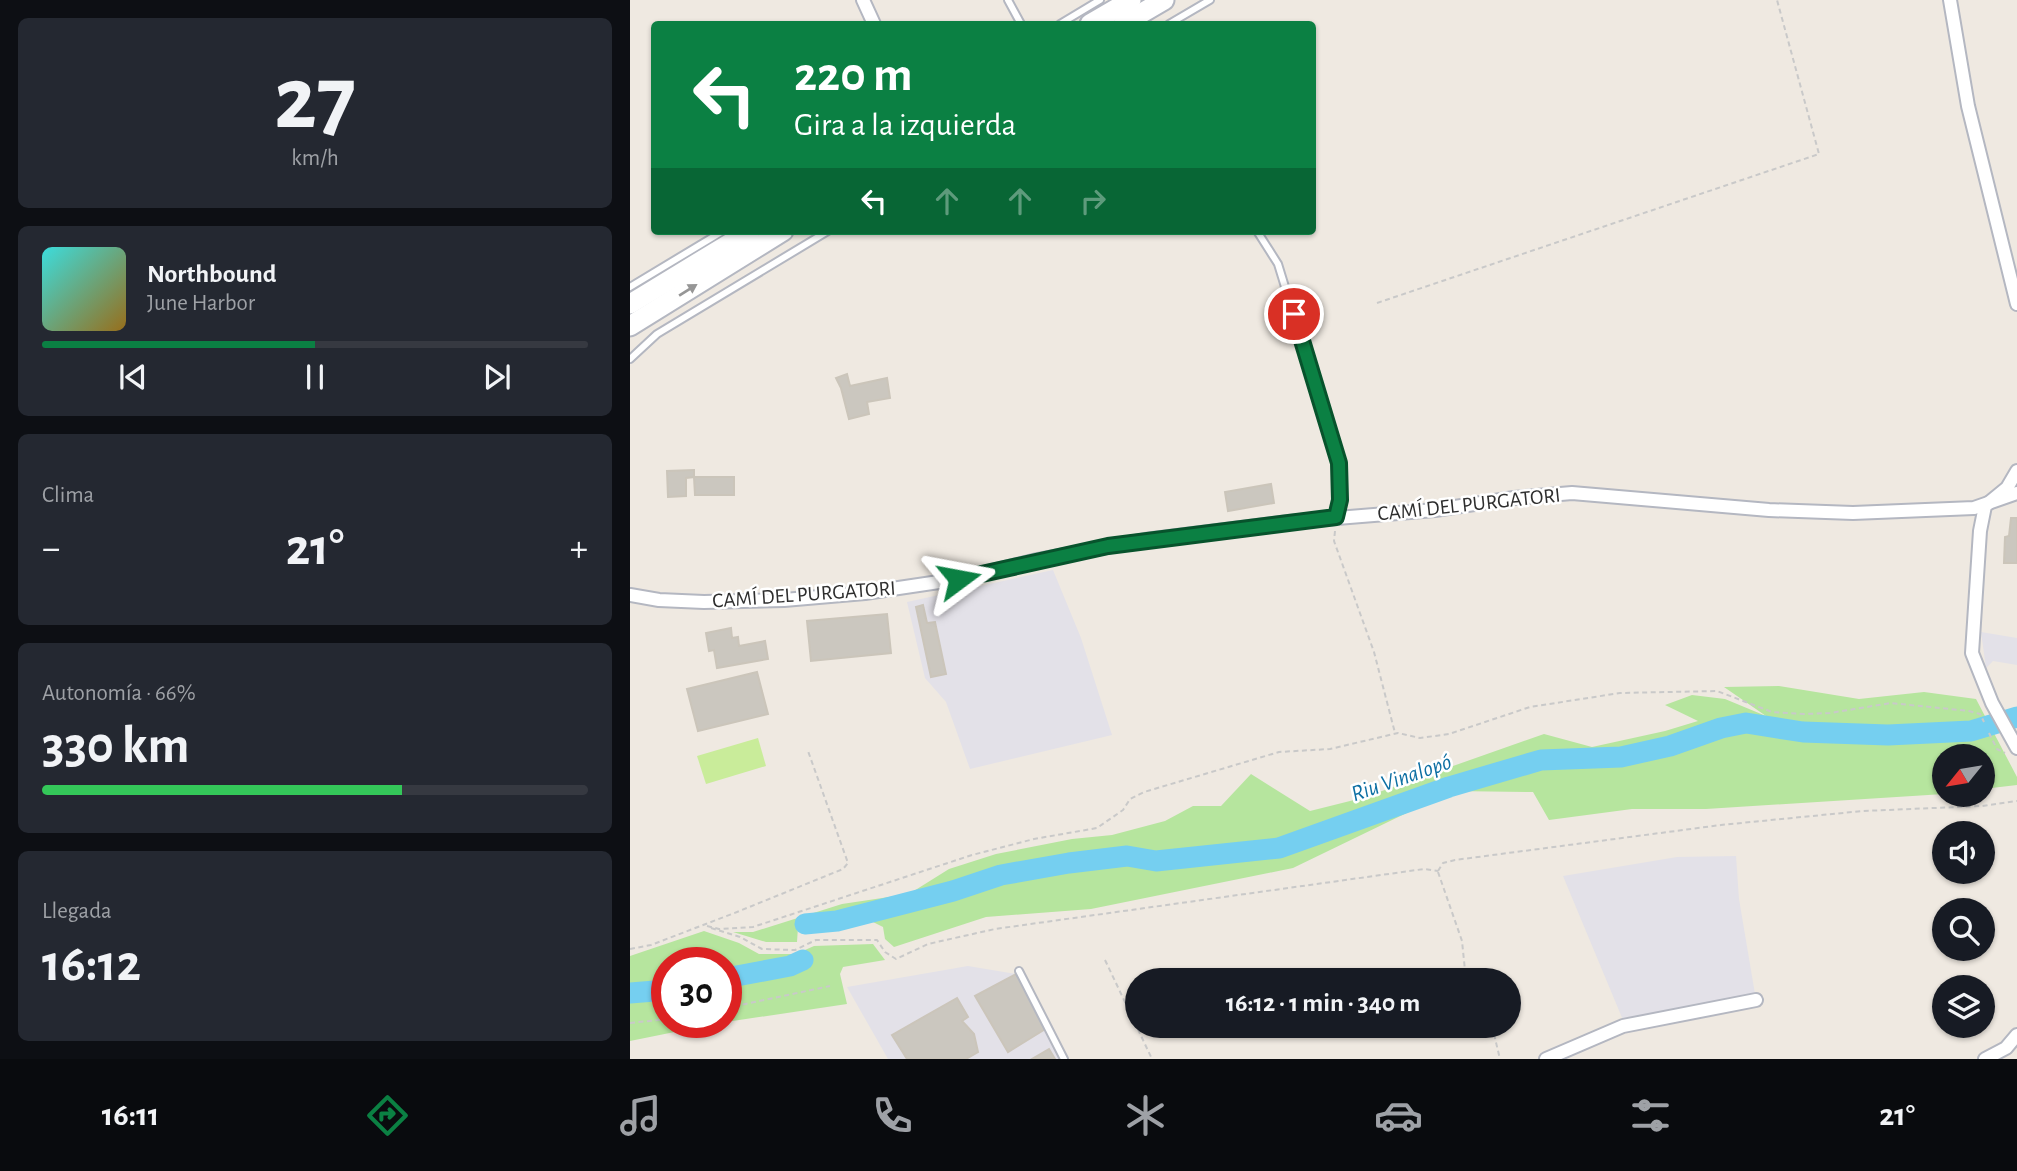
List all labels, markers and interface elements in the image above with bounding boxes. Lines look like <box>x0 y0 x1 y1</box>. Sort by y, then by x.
icon: left <box>679 49 770 140</box>
text: 220 m <box>794 51 913 100</box>
text: 27 <box>274 54 356 145</box>
text: Gira a la izquierda <box>794 109 1016 141</box>
text: km/h <box>291 147 339 170</box>
icon: left <box>855 182 893 220</box>
icon: ahead <box>928 182 966 220</box>
icon: ahead <box>1001 182 1039 220</box>
icon: right <box>1074 182 1112 220</box>
text: Northbound <box>147 261 276 287</box>
one-way arrow <box>679 283 698 296</box>
pin <box>1264 284 1324 344</box>
text: June Harbor <box>147 292 255 315</box>
icon: arrive <box>1275 295 1313 333</box>
icon: previous <box>114 358 152 396</box>
icon: pause <box>296 358 334 396</box>
icon: next <box>478 358 516 396</box>
street label: CAMÍ DEL PURGATORI <box>1376 482 1562 525</box>
text: Clima <box>42 484 94 507</box>
text: 21° <box>286 522 344 574</box>
text: − <box>42 530 60 568</box>
text: + <box>570 530 588 568</box>
position arrow <box>922 542 996 616</box>
street label: CAMÍ DEL PURGATORI <box>711 576 896 611</box>
text: Autonomía · 66% <box>42 682 196 705</box>
text: 330 km <box>42 720 189 772</box>
north arrow <box>1932 744 1995 807</box>
map controls <box>1932 744 1995 1038</box>
water label: Riu Vinalopó <box>1348 751 1454 806</box>
button: sound <box>1932 821 1995 884</box>
button: search <box>1932 898 1995 961</box>
text: Llegada <box>42 900 112 923</box>
text: 16:12 <box>42 938 141 990</box>
speed limit sign: 30 <box>651 947 742 1038</box>
button: layers <box>1932 975 1995 1038</box>
text: 16:12 · 1 min · 340 m <box>1226 990 1420 1016</box>
icon: directions <box>363 1091 412 1140</box>
icon: music <box>616 1091 665 1140</box>
icon: phone <box>868 1091 917 1140</box>
icon: climate <box>1121 1091 1170 1140</box>
icon: car <box>1374 1091 1423 1140</box>
icon: filters <box>1626 1091 1675 1140</box>
text: 16:11 <box>102 1099 159 1131</box>
text: 21° <box>1879 1099 1915 1131</box>

